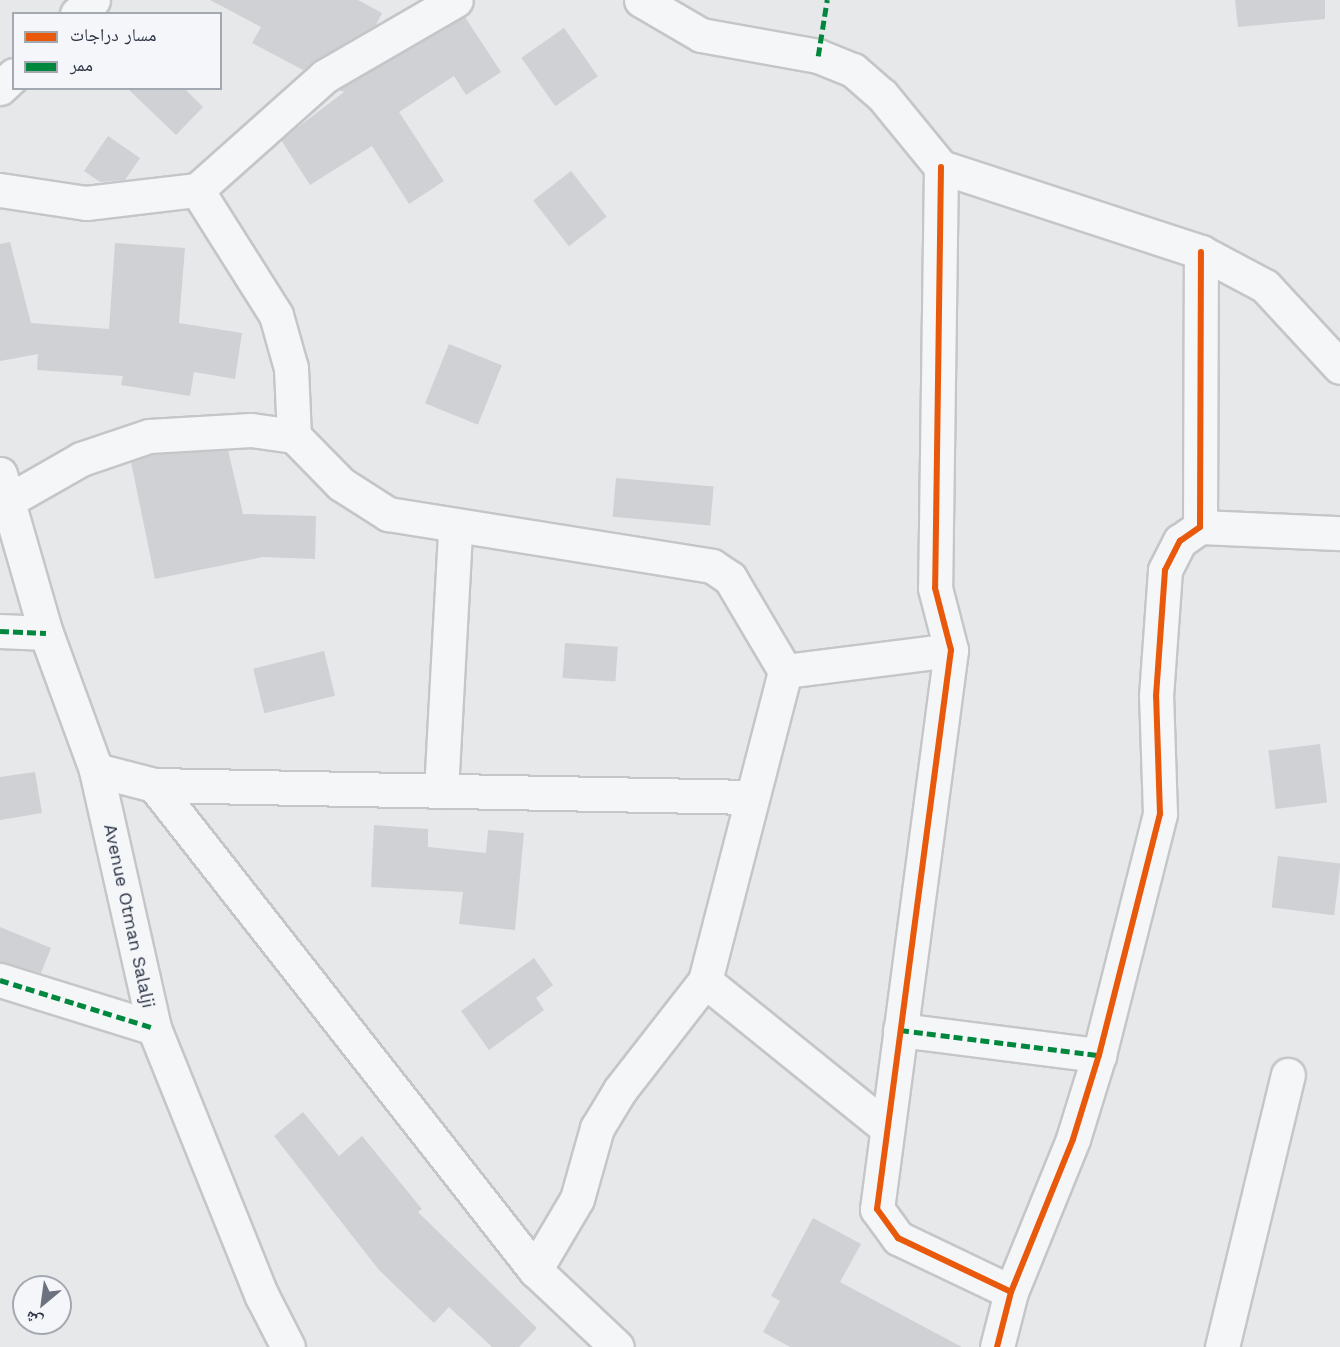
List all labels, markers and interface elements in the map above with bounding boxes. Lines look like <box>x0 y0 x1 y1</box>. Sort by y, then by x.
legend <box>12 12 222 90</box>
text: مسار دراجات <box>70 24 156 45</box>
text: ممر <box>70 54 93 75</box>
street label: Avenue Otman Salalji <box>99 822 159 1010</box>
north arrow <box>12 1275 72 1335</box>
text: ش <box>22 1307 46 1332</box>

